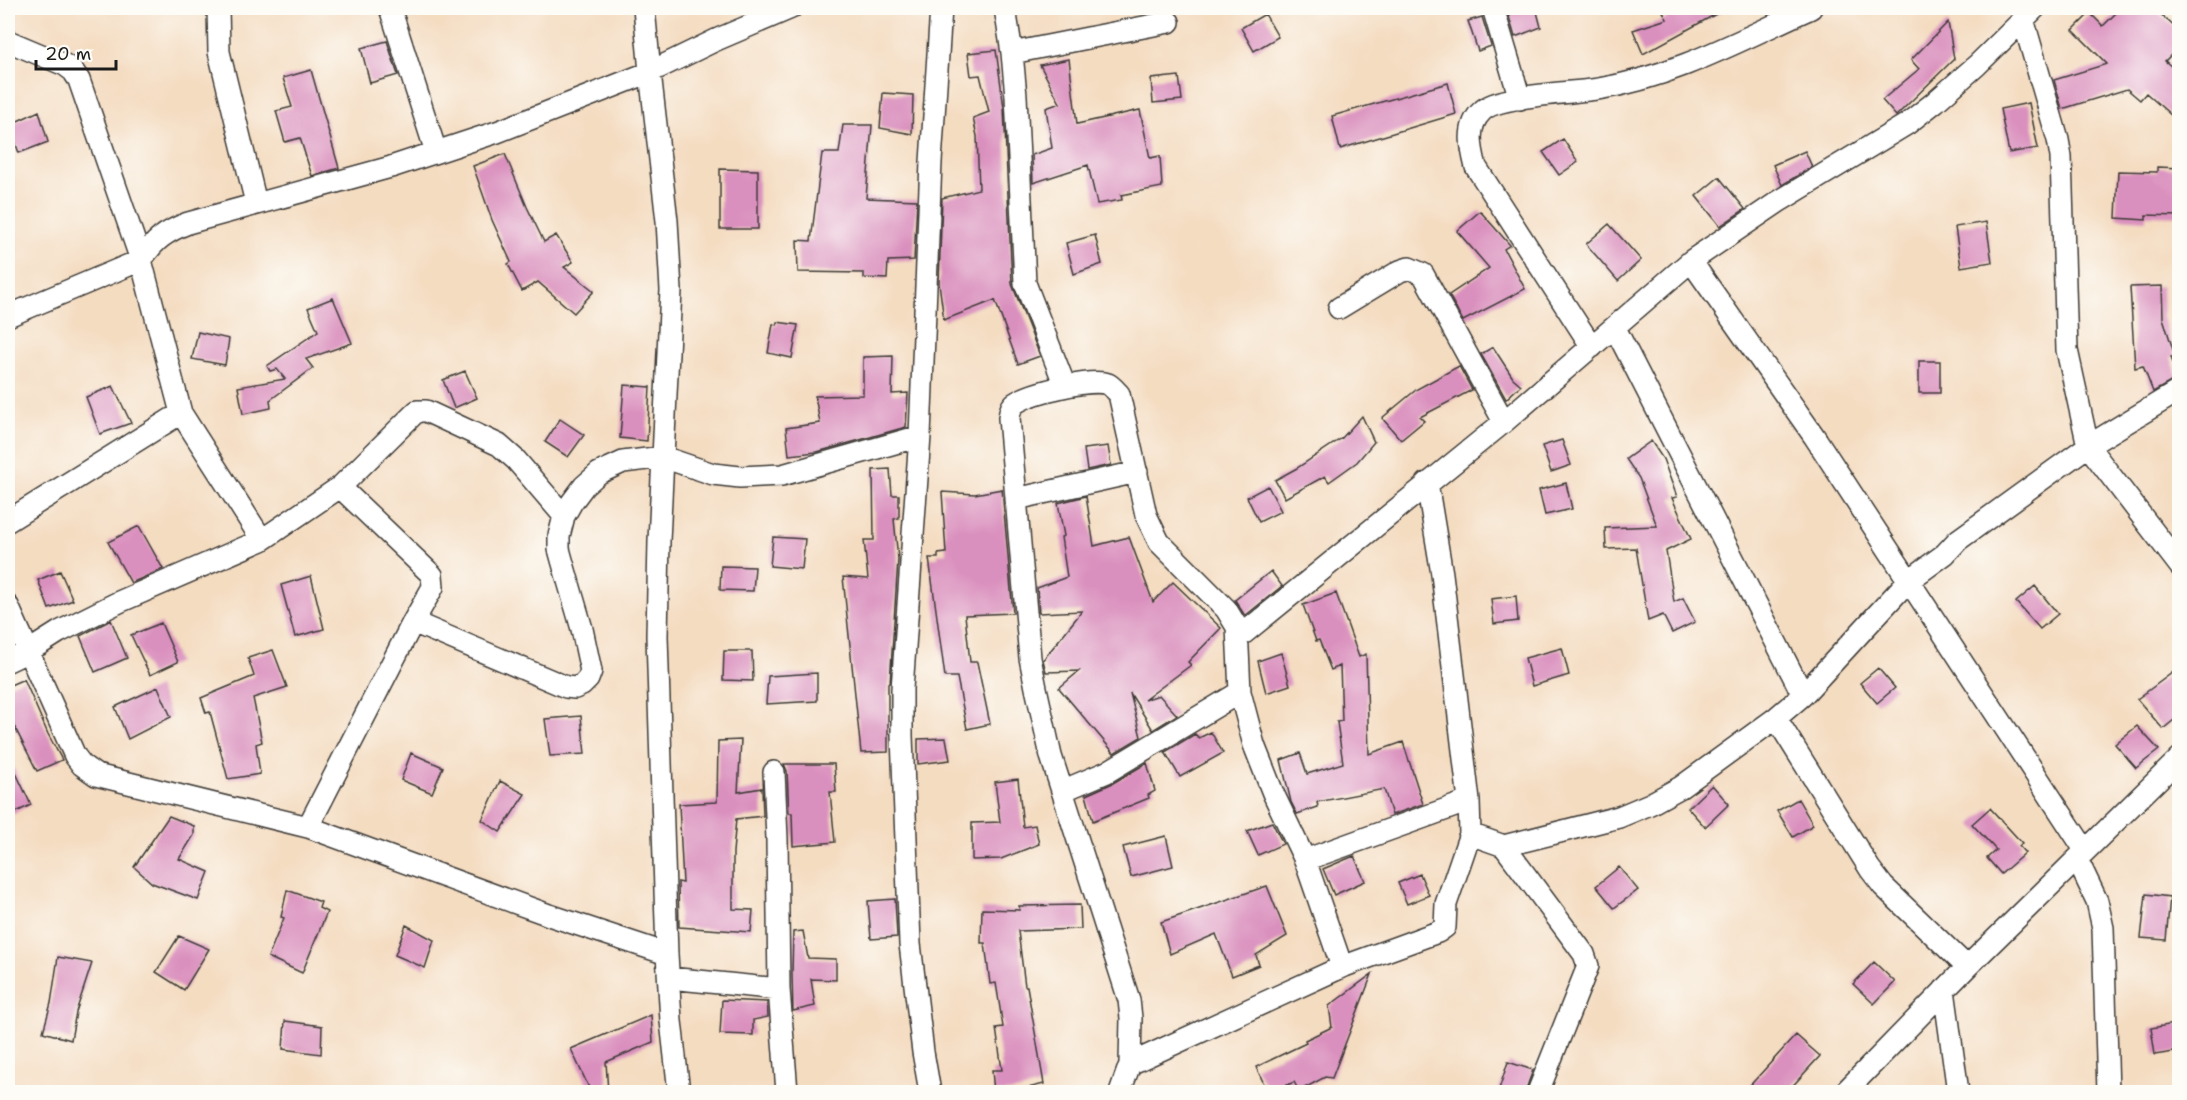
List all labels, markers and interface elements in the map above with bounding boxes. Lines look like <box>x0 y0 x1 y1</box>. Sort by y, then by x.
scale bar <box>36 33 116 71</box>
text: 20 m <box>45 42 91 66</box>

